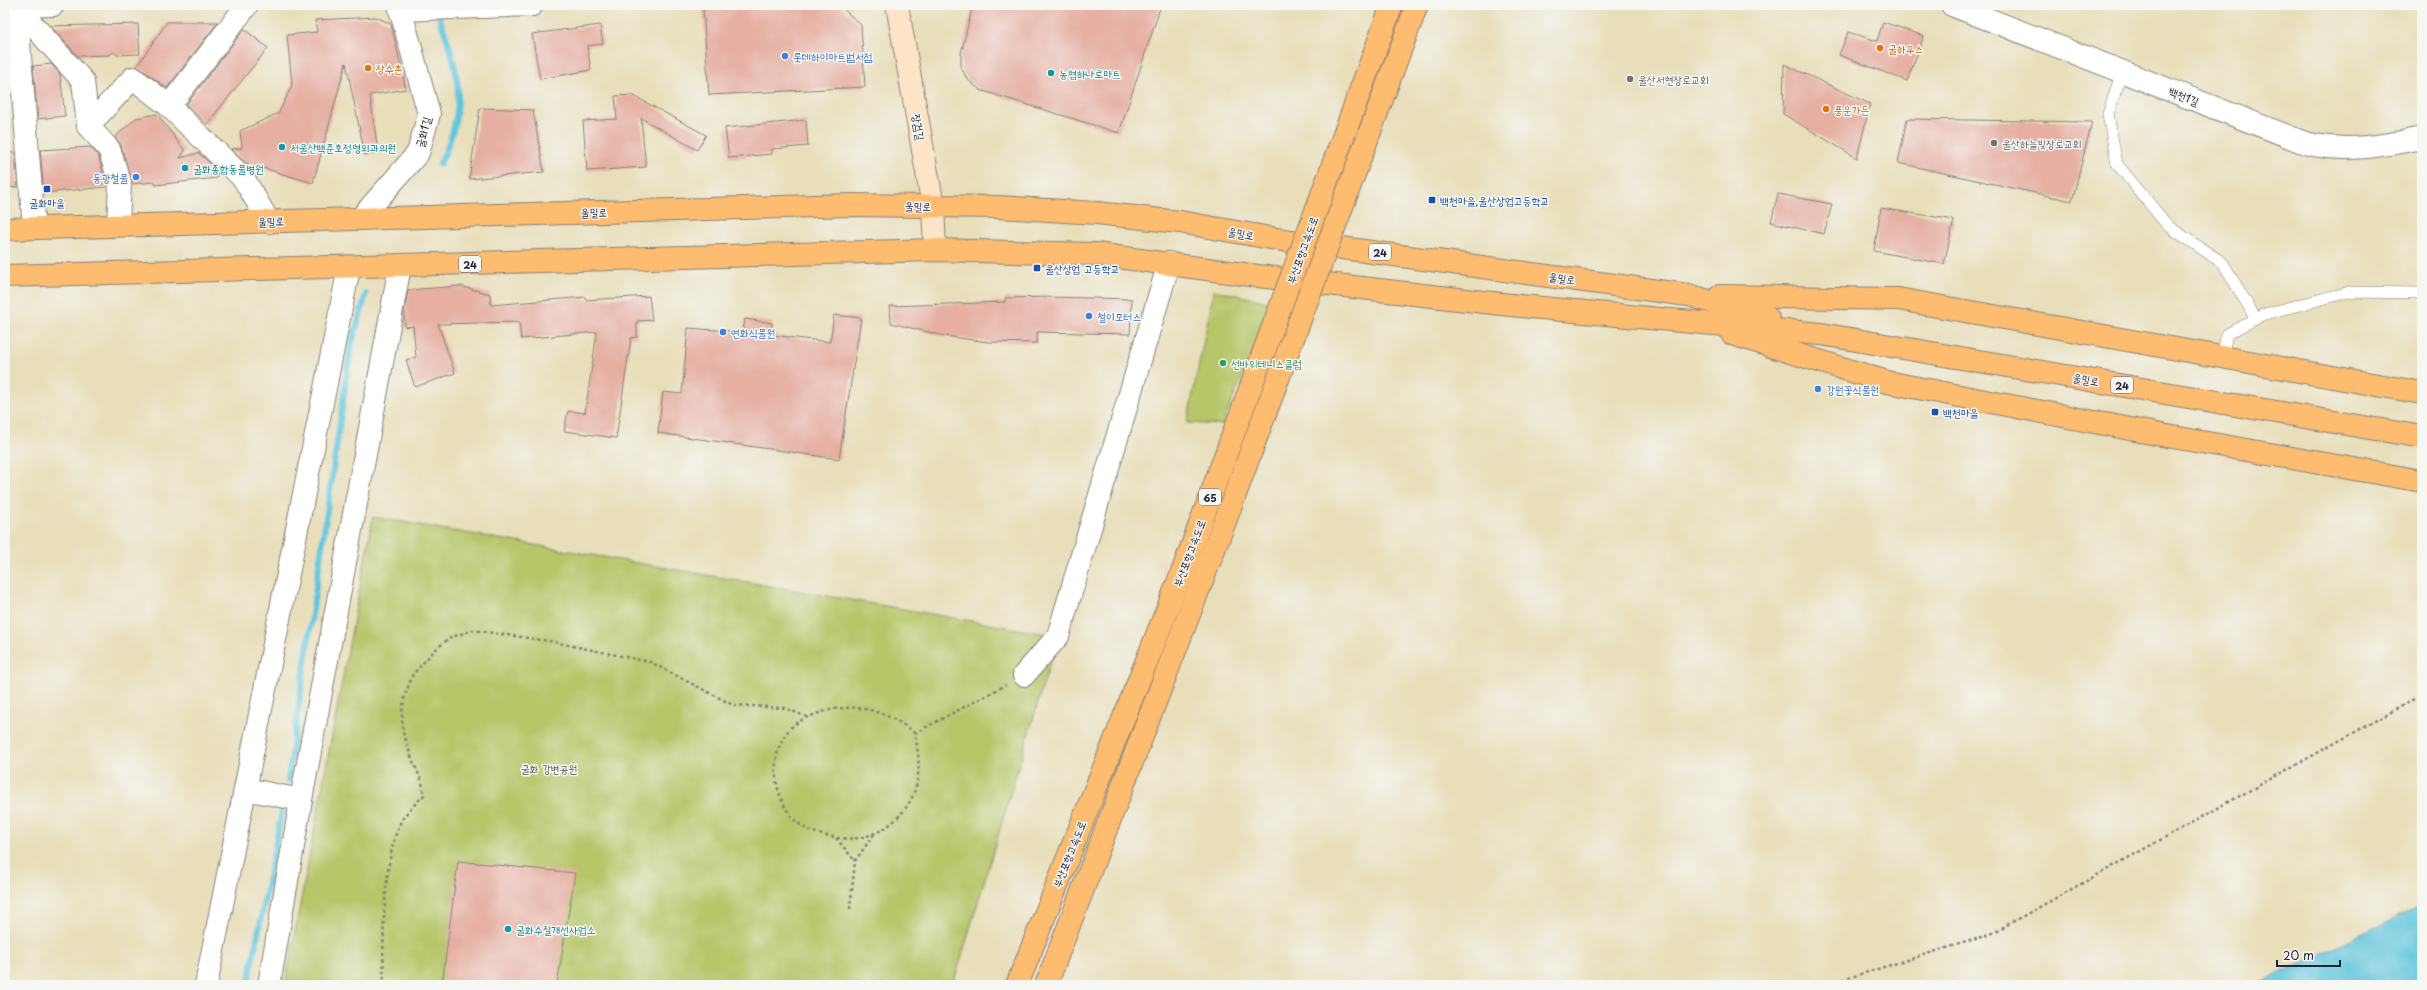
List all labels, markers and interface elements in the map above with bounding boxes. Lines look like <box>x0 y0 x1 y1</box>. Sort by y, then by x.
place label: 굴하우스 <box>1888 40 1923 57</box>
marker: 굴하우스 <box>1875 43 1885 53</box>
place label: 롯데하이마트범서점 <box>793 48 873 65</box>
marker: 롯데하이마트범서점 <box>780 51 790 61</box>
place label: 장수촌 <box>376 60 403 77</box>
marker: 장수촌 <box>363 63 373 73</box>
place label: 농협하나로마트 <box>1059 65 1121 82</box>
marker: 농협하나로마트 <box>1046 68 1056 78</box>
place label: 울산서현장로교회 <box>1638 71 1709 88</box>
marker: 울산서현장로교회 <box>1625 74 1635 84</box>
street label: 백천1길 <box>2166 82 2202 110</box>
place label: 풍운가든 <box>1834 101 1870 118</box>
marker: 풍운가든 <box>1821 104 1831 114</box>
street label: 장검길 <box>908 112 930 142</box>
street label: 굴화1길 <box>411 115 435 149</box>
place label: 울산하늘빛장로교회 <box>2002 135 2082 152</box>
marker: 울산하늘빛장로교회 <box>1989 138 1999 148</box>
place label: 서울산백준호정형외과의원 <box>290 139 396 156</box>
marker: 서울산백준호정형외과의원 <box>277 142 287 152</box>
place label: 굴화종합동물병원 <box>193 160 264 177</box>
marker: 굴화종합동물병원 <box>180 163 190 173</box>
place label: 동광철물 <box>93 169 128 186</box>
marker: 동광철물 <box>131 172 141 182</box>
marker: 굴화마을 <box>42 184 52 194</box>
place label: 백천마을,울산상업고등학교 <box>1440 192 1549 209</box>
place label: 굴화마을 <box>29 194 65 211</box>
marker: 백천마을,울산상업고등학교 <box>1427 195 1437 205</box>
street label: 울밀로 <box>905 197 932 215</box>
street label: 울밀로 <box>581 203 608 221</box>
street label: 울밀로 <box>257 212 285 230</box>
street label: 부산포항고속도로 <box>1282 214 1322 286</box>
street label: 울밀로 <box>1226 222 1256 244</box>
road number: 24 <box>1369 244 1391 260</box>
road number: 24 <box>459 256 481 272</box>
place label: 울산상업 고등학교 <box>1045 260 1119 277</box>
marker: 울산상업 고등학교 <box>1032 263 1042 273</box>
street label: 울밀로 <box>1548 268 1576 288</box>
place label: 철이모터스 <box>1097 308 1141 325</box>
marker: 철이모터스 <box>1084 311 1094 321</box>
place label: 연화식물원 <box>731 324 775 341</box>
marker: 연화식물원 <box>718 327 728 337</box>
place label: 선바위테니스클럽 <box>1231 355 1302 372</box>
marker: 선바위테니스클럽 <box>1218 358 1228 368</box>
street label: 울밀로 <box>2071 368 2101 390</box>
road number: 24 <box>2111 377 2133 393</box>
place label: 강원꽃식물원 <box>1826 381 1879 398</box>
marker: 강원꽃식물원 <box>1813 384 1823 394</box>
place label: 백천마을 <box>1943 404 1979 421</box>
marker: 백천마을 <box>1930 407 1940 417</box>
road number: 65 <box>1199 489 1221 505</box>
street label: 부산포항고속도로 <box>1168 517 1210 589</box>
park label: 굴화 강변공원 <box>521 760 577 777</box>
street label: 부산포항고속도로 <box>1048 818 1090 890</box>
place label: 굴화수질개선사업소 <box>516 921 596 938</box>
marker: 굴화수질개선사업소 <box>503 924 513 934</box>
scale bar <box>2277 942 2340 968</box>
text: 20 m <box>2283 946 2314 964</box>

